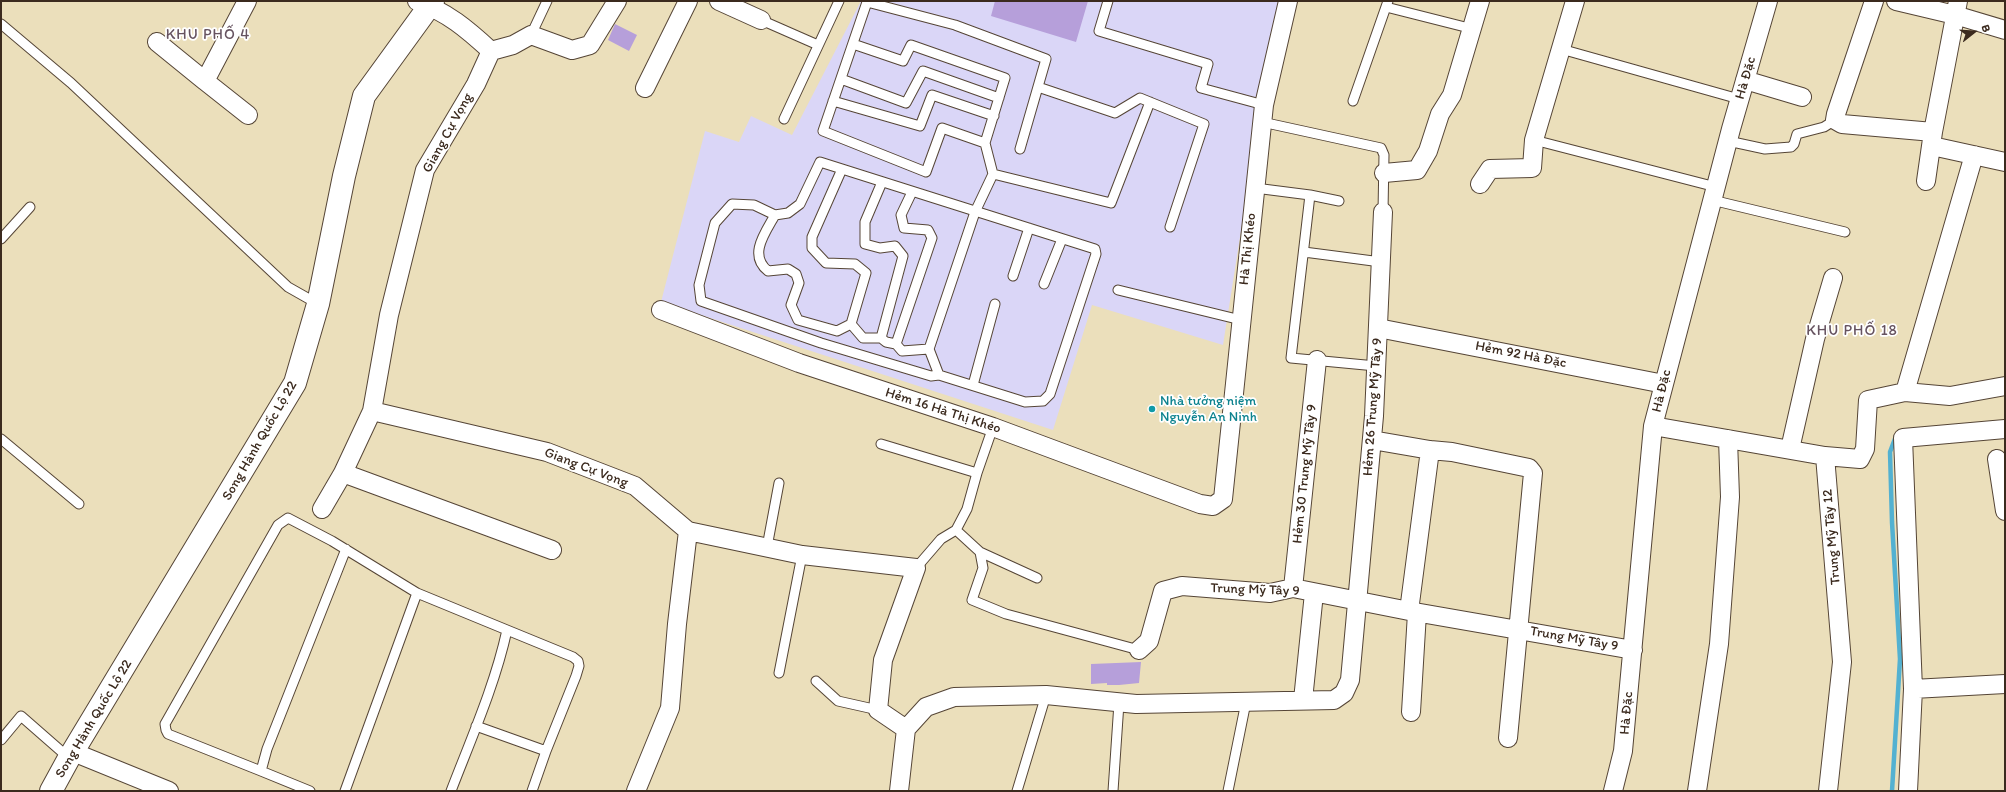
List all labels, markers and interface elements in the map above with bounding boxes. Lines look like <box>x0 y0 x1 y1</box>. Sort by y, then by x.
north arrow <box>1954 12 1994 52</box>
text: B <box>1979 23 1993 34</box>
district label: KHU PHỐ 4 <box>166 26 250 44</box>
street label: Hà Đặc <box>1732 55 1760 101</box>
street label: Giang Cự Vọng <box>419 90 477 176</box>
street label: Hà Thị Khéo <box>1236 212 1260 286</box>
district label: KHU PHỐ 18 <box>1806 322 1898 340</box>
street label: Hẻm 26 Trung Mỹ Tây 9 <box>1360 337 1386 477</box>
street label: Hẻm 92 Hà Đặc <box>1474 338 1568 372</box>
street label: Hà Đặc <box>1649 368 1675 414</box>
street label: Song Hành Quốc Lộ 22 <box>219 378 301 504</box>
street label: Hẻm 16 Hà Thị Khéo <box>883 384 1003 438</box>
place label: Nhà tưởng niệm Nguyễn An Ninh <box>1160 393 1257 426</box>
street label: Hẻm 30 Trung Mỹ Tây 9 <box>1289 403 1321 545</box>
marker: Nhà tưởng niệm Nguyễn An Ninh <box>1147 404 1157 414</box>
street label: Giang Cự Vọng <box>542 444 630 492</box>
street label: Trung Mỹ Tây 12 <box>1819 489 1845 585</box>
street label: Trung Mỹ Tây 9 <box>1210 580 1300 600</box>
street label: Trung Mỹ Tây 9 <box>1529 623 1619 655</box>
street label: Song Hành Quốc Lộ 22 <box>52 657 136 781</box>
street label: Hà Đặc <box>1617 691 1637 735</box>

